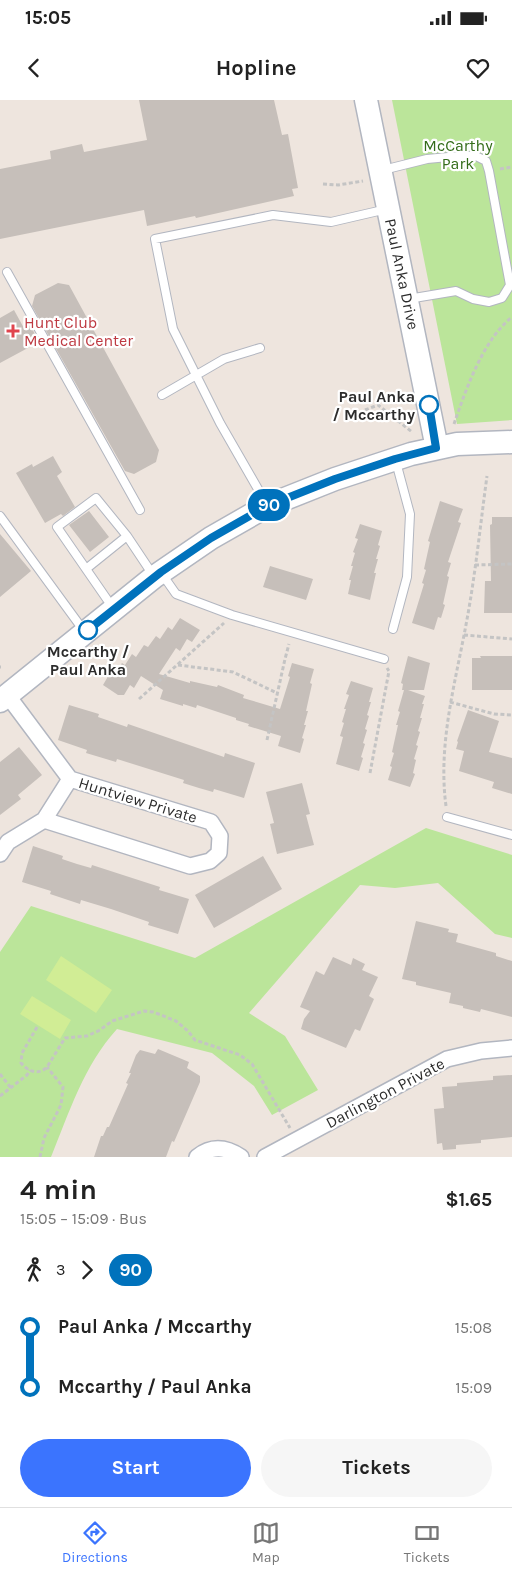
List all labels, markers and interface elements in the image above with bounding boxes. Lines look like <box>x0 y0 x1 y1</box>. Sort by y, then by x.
text: 15:05 <box>25 7 71 29</box>
icon: back <box>20 54 48 82</box>
icon: heart <box>464 54 492 82</box>
text: Hopline <box>216 55 296 81</box>
park label: McCarthy Park <box>423 136 493 173</box>
street label: Paul Anka Drive <box>381 217 423 331</box>
place label: Hunt Club Medical Center <box>24 313 133 350</box>
marker: Hunt Club Medical Center <box>6 324 20 338</box>
place label: Paul Anka / Mccarthy <box>332 387 415 424</box>
marker: Paul Anka / Mccarthy <box>419 395 439 415</box>
line badge: 90 <box>246 489 292 521</box>
text: 90 <box>258 494 280 516</box>
marker: Mccarthy / Paul Anka <box>78 620 98 640</box>
place label: Mccarthy / Paul Anka <box>47 642 129 679</box>
street label: Huntview Private <box>76 773 200 827</box>
street label: Darlington Private <box>322 1054 448 1132</box>
text: 4 min <box>20 1173 97 1206</box>
text: $1.65 <box>445 1189 492 1211</box>
text: 15:05 – 15:09 · Bus <box>20 1209 147 1228</box>
icon: walk <box>20 1256 48 1284</box>
icon: forward <box>73 1256 101 1284</box>
text: 90 <box>119 1259 142 1281</box>
text: 3 <box>56 1260 65 1279</box>
text: Paul Anka / Mccarthy <box>58 1316 252 1338</box>
text: 15:08 <box>455 1318 492 1337</box>
text: Mccarthy / Paul Anka <box>58 1376 252 1398</box>
text: 15:09 <box>455 1378 492 1397</box>
button: Start <box>20 1439 251 1497</box>
button: Tickets <box>261 1439 492 1497</box>
tab: Directions <box>62 1519 128 1566</box>
tab: Map <box>252 1519 280 1566</box>
tab: Tickets <box>404 1519 450 1566</box>

